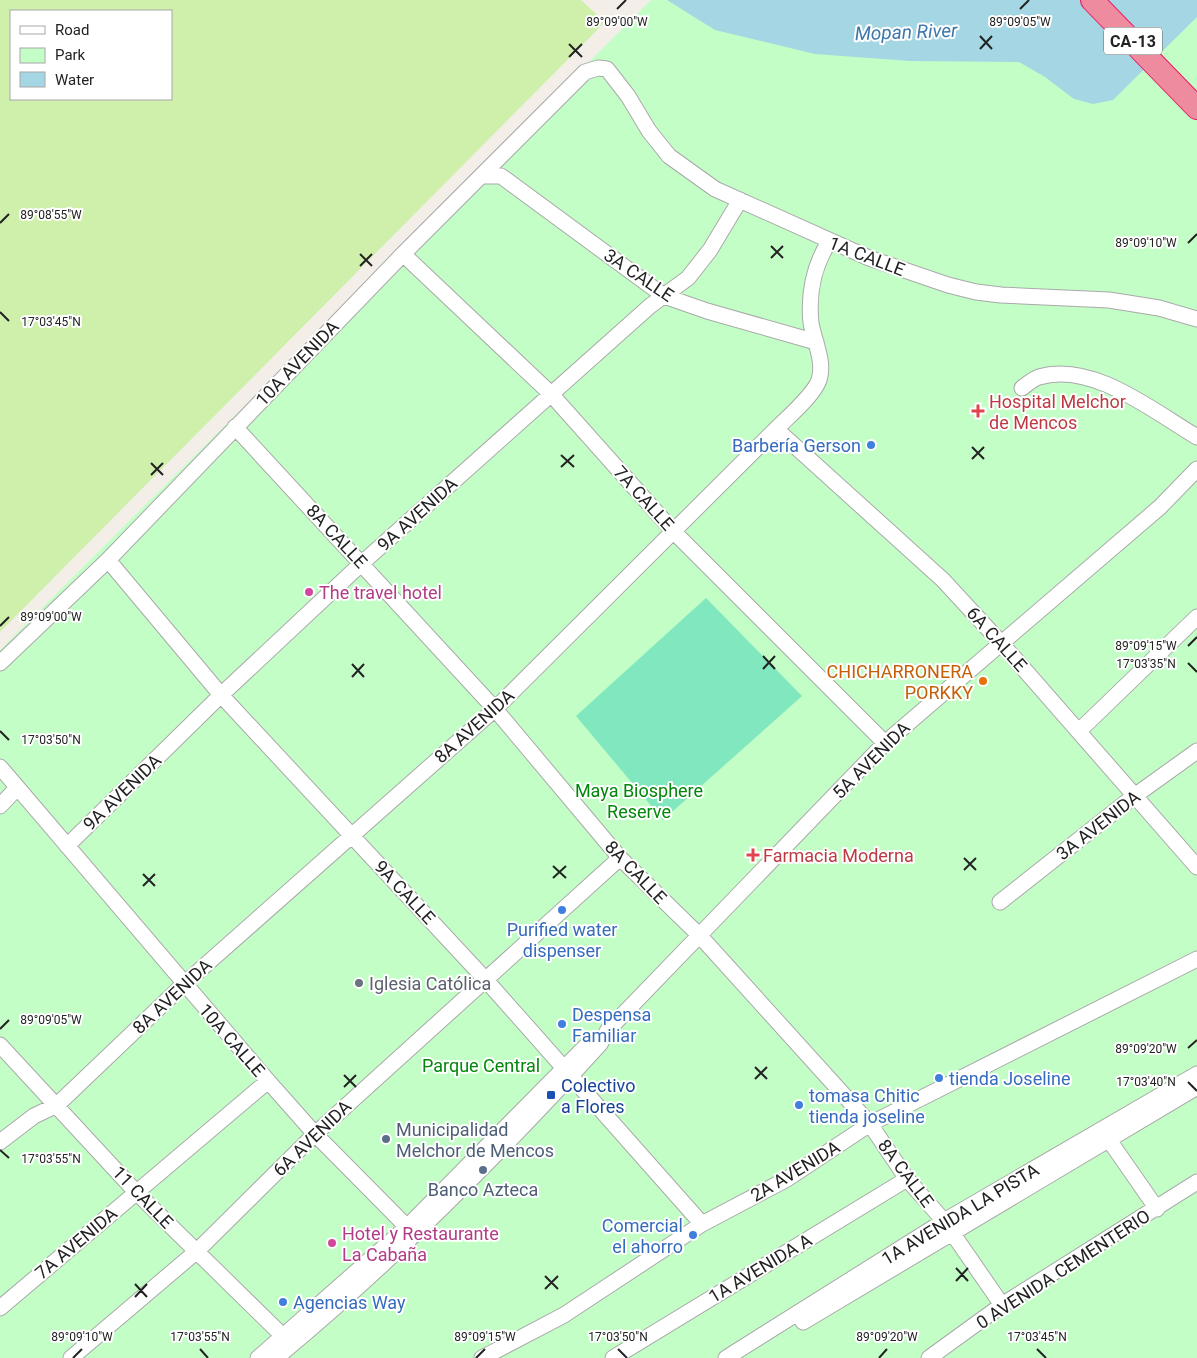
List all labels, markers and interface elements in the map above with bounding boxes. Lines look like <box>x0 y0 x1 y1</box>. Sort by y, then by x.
legend <box>10 10 172 100</box>
text: 89°09'00"W <box>586 15 648 29</box>
text: 89°09'05"W <box>989 15 1051 29</box>
water label: Mopan River <box>854 19 958 45</box>
text: Road <box>55 21 89 39</box>
road number: CA-13 <box>1104 27 1162 54</box>
text: Park <box>55 46 86 64</box>
text: Water <box>55 71 94 89</box>
text: 89°08'55"W <box>20 208 82 222</box>
street label: 1A CALLE <box>826 232 908 280</box>
text: 89°09'10"W <box>1115 236 1177 250</box>
street label: 3A CALLE <box>600 244 678 306</box>
text: 17°03'45"N <box>21 315 81 329</box>
street label: 10A AVENIDA <box>251 316 343 410</box>
place label: Hospital Melchor de Mencos <box>989 391 1126 433</box>
marker: Hospital Melchor de Mencos <box>971 404 985 418</box>
place label: Barbería Gerson <box>732 435 861 456</box>
marker: Barbería Gerson <box>865 439 877 451</box>
street label: 7A CALLE <box>610 461 678 535</box>
street label: 9A AVENIDA <box>373 473 461 555</box>
street label: 8A CALLE <box>302 500 372 572</box>
place label: The travel hotel <box>319 582 442 603</box>
marker: The travel hotel <box>303 586 315 598</box>
street label: 6A CALLE <box>963 602 1031 676</box>
text: 89°09'00"W <box>20 610 82 624</box>
text: 89°09'15"W <box>1115 639 1177 653</box>
text: 17°03'35"N <box>1116 657 1176 671</box>
place label: CHICHARRONERA PORKKY <box>827 661 973 703</box>
marker: CHICHARRONERA PORKKY <box>977 675 989 687</box>
street label: 8A AVENIDA <box>430 685 518 767</box>
street label: 5A AVENIDA <box>828 717 914 803</box>
text: 17°03'50"N <box>21 733 81 747</box>
street label: 9A AVENIDA <box>79 750 165 834</box>
park label: Maya Biosphere Reserve <box>575 780 703 822</box>
street label: 3A AVENIDA <box>1052 786 1144 864</box>
street label: 8A CALLE <box>601 836 671 908</box>
place label: Farmacia Moderna <box>763 845 914 866</box>
marker: Farmacia Moderna <box>747 849 759 861</box>
street label: 9A CALLE <box>370 856 440 928</box>
marker: Purified water dispenser <box>556 904 568 916</box>
place label: Purified water dispenser <box>507 919 617 961</box>
street label: 8A AVENIDA <box>128 954 216 1038</box>
place label: Iglesia Católica <box>369 973 491 994</box>
marker: Iglesia Católica <box>353 977 365 989</box>
street label: 10A CALLE <box>195 999 269 1081</box>
place label: Despensa Familiar <box>572 1004 651 1046</box>
text: 89°09'05"W <box>20 1013 82 1027</box>
marker: Despensa Familiar <box>556 1018 568 1030</box>
text: 89°09'20"W <box>1115 1042 1177 1056</box>
park label: Parque Central <box>422 1055 540 1076</box>
place label: tienda Joseline <box>949 1068 1070 1089</box>
marker: tienda Joseline <box>933 1072 945 1084</box>
place label: Colectivo a Flores <box>561 1075 635 1117</box>
text: 17°03'40"N <box>1116 1075 1176 1089</box>
place label: tomasa Chitic tienda joseline <box>809 1085 925 1127</box>
marker: Colectivo a Flores <box>545 1089 557 1101</box>
street label: 6A AVENIDA <box>269 1096 355 1180</box>
marker: tomasa Chitic tienda joseline <box>793 1099 805 1111</box>
place label: Municipalidad Melchor de Mencos <box>396 1119 554 1161</box>
marker: Municipalidad Melchor de Mencos <box>380 1133 392 1145</box>
street label: 8A CALLE <box>874 1135 938 1211</box>
street label: 2A AVENIDA <box>747 1136 844 1206</box>
text: 17°03'55"N <box>21 1152 81 1166</box>
street label: 1A AVENIDA LA PISTA <box>878 1159 1042 1269</box>
street label: 11 CALLE <box>108 1162 178 1232</box>
marker: Banco Azteca <box>477 1164 489 1176</box>
place label: Banco Azteca <box>428 1179 538 1200</box>
street label: 7A AVENIDA <box>31 1203 121 1283</box>
street label: 0 AVENIDA CEMENTERIO <box>972 1205 1154 1333</box>
place label: Comercial el ahorro <box>602 1215 683 1257</box>
place label: Hotel y Restaurante La Cabaña <box>342 1223 499 1265</box>
marker: Comercial el ahorro <box>687 1229 699 1241</box>
street label: 1A AVENIDA A <box>705 1229 815 1307</box>
marker: Hotel y Restaurante La Cabaña <box>326 1237 338 1249</box>
place label: Agencias Way <box>293 1292 406 1313</box>
marker: Agencias Way <box>277 1296 289 1308</box>
text: 89°09'10"W <box>51 1330 113 1344</box>
text: 17°03'55"N <box>170 1330 230 1344</box>
text: 89°09'15"W <box>454 1330 516 1344</box>
text: 17°03'50"N <box>588 1330 648 1344</box>
text: 89°09'20"W <box>856 1330 918 1344</box>
text: 17°03'45"N <box>1007 1330 1067 1344</box>

